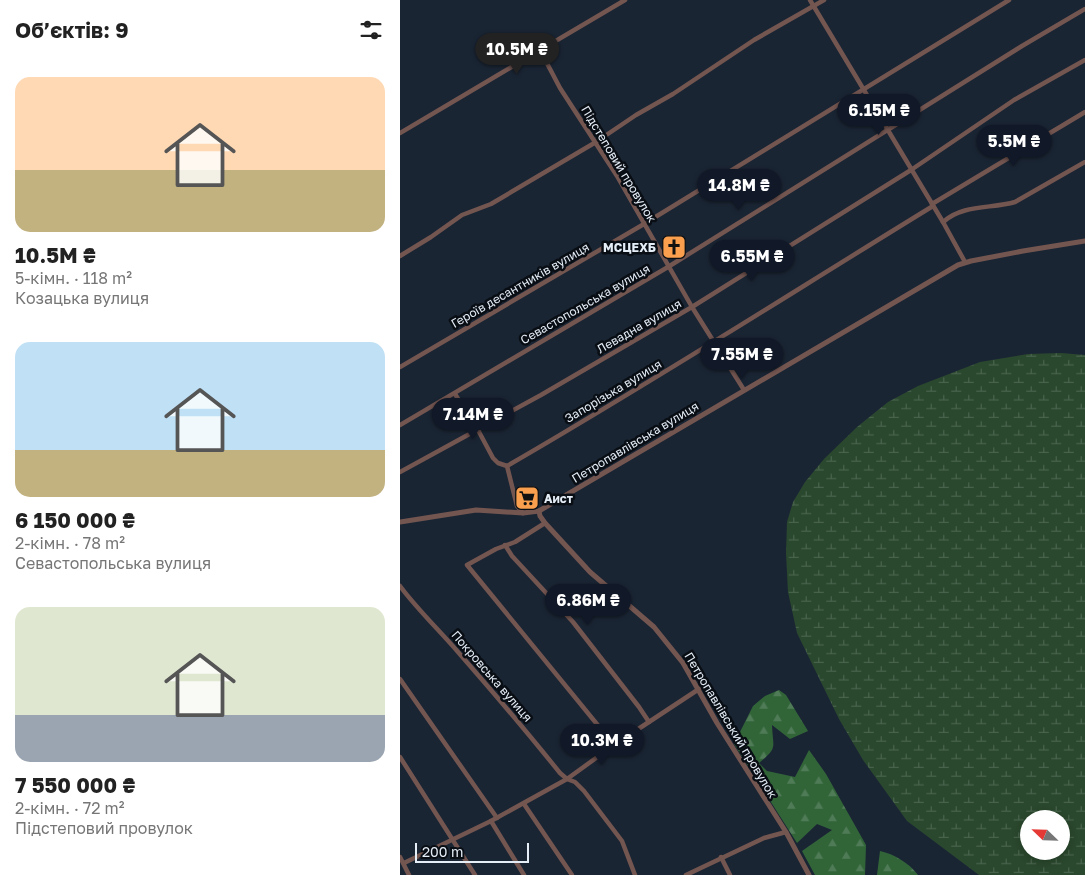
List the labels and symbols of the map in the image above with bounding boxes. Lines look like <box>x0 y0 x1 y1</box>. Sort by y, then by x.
pin: 10.5M ₴ <box>471 32 563 75</box>
pin: 6.15M ₴ <box>833 94 925 136</box>
street label: Підстеповий провулок <box>578 103 660 225</box>
pin: 5.5M ₴ <box>973 124 1055 167</box>
pin: 14.8M ₴ <box>693 168 785 211</box>
church icon: МСЦЕХБ <box>661 234 687 260</box>
street label: Героїв десантників вулиця <box>448 239 592 331</box>
place label: МСЦЕХБ <box>603 240 656 255</box>
pin: 6.55M ₴ <box>706 240 798 282</box>
street label: Севастопольська вулиця <box>518 261 652 347</box>
street label: Левадна вулиця <box>594 296 684 356</box>
pin: 7.55M ₴ <box>696 338 788 380</box>
street label: Запорізька вулиця <box>562 356 664 426</box>
pin: 7.14M ₴ <box>427 398 519 440</box>
street label: Петропавлівська вулиця <box>569 398 701 486</box>
supermarket icon: Аист <box>514 485 540 511</box>
place label: Аист <box>544 491 573 506</box>
pin: 6.86M ₴ <box>542 584 634 626</box>
street label: Покровська вулиця <box>448 627 536 725</box>
street label: Петропавлівський провулок <box>681 649 781 801</box>
pin: 10.3M ₴ <box>556 724 648 766</box>
north arrow <box>1020 810 1070 860</box>
scale bar <box>415 840 529 863</box>

